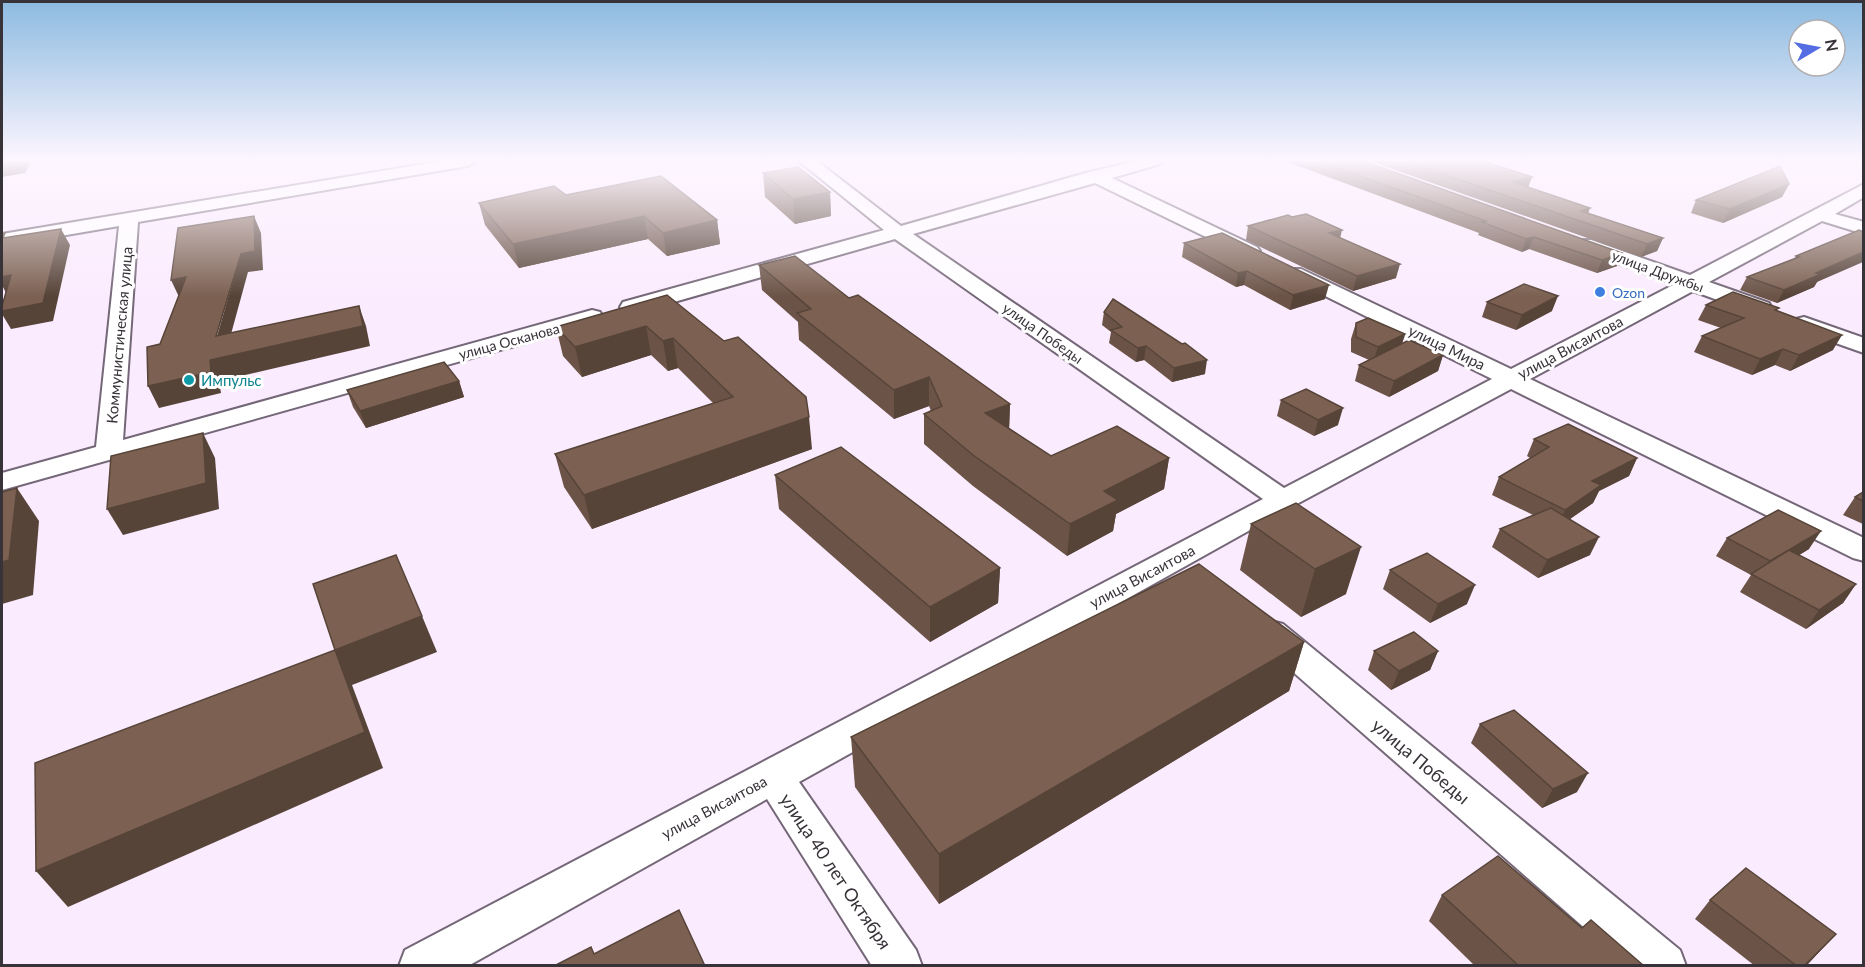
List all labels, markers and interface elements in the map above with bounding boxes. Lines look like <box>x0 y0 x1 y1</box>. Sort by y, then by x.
north arrow <box>1787 18 1847 78</box>
text: N <box>1822 38 1843 53</box>
street label: Коммунистическая улица <box>102 246 136 424</box>
street label: улица Дружбы <box>1610 246 1706 296</box>
place label: Ozon <box>1612 284 1645 301</box>
marker: Ozon <box>1593 285 1607 299</box>
street label: улица Победы <box>1000 299 1086 367</box>
street label: улица Висаитова <box>1514 312 1626 382</box>
street label: улица Осканова <box>457 319 561 363</box>
street label: улица Мира <box>1406 321 1488 373</box>
place label: Импульс <box>201 371 262 389</box>
marker: Импульс <box>182 373 196 387</box>
street label: улица Висаитова <box>1086 541 1198 611</box>
street label: улица Победы <box>1368 714 1474 808</box>
street label: улица Висаитова <box>658 772 770 842</box>
street label: улица 40 лет Октября <box>776 789 896 953</box>

